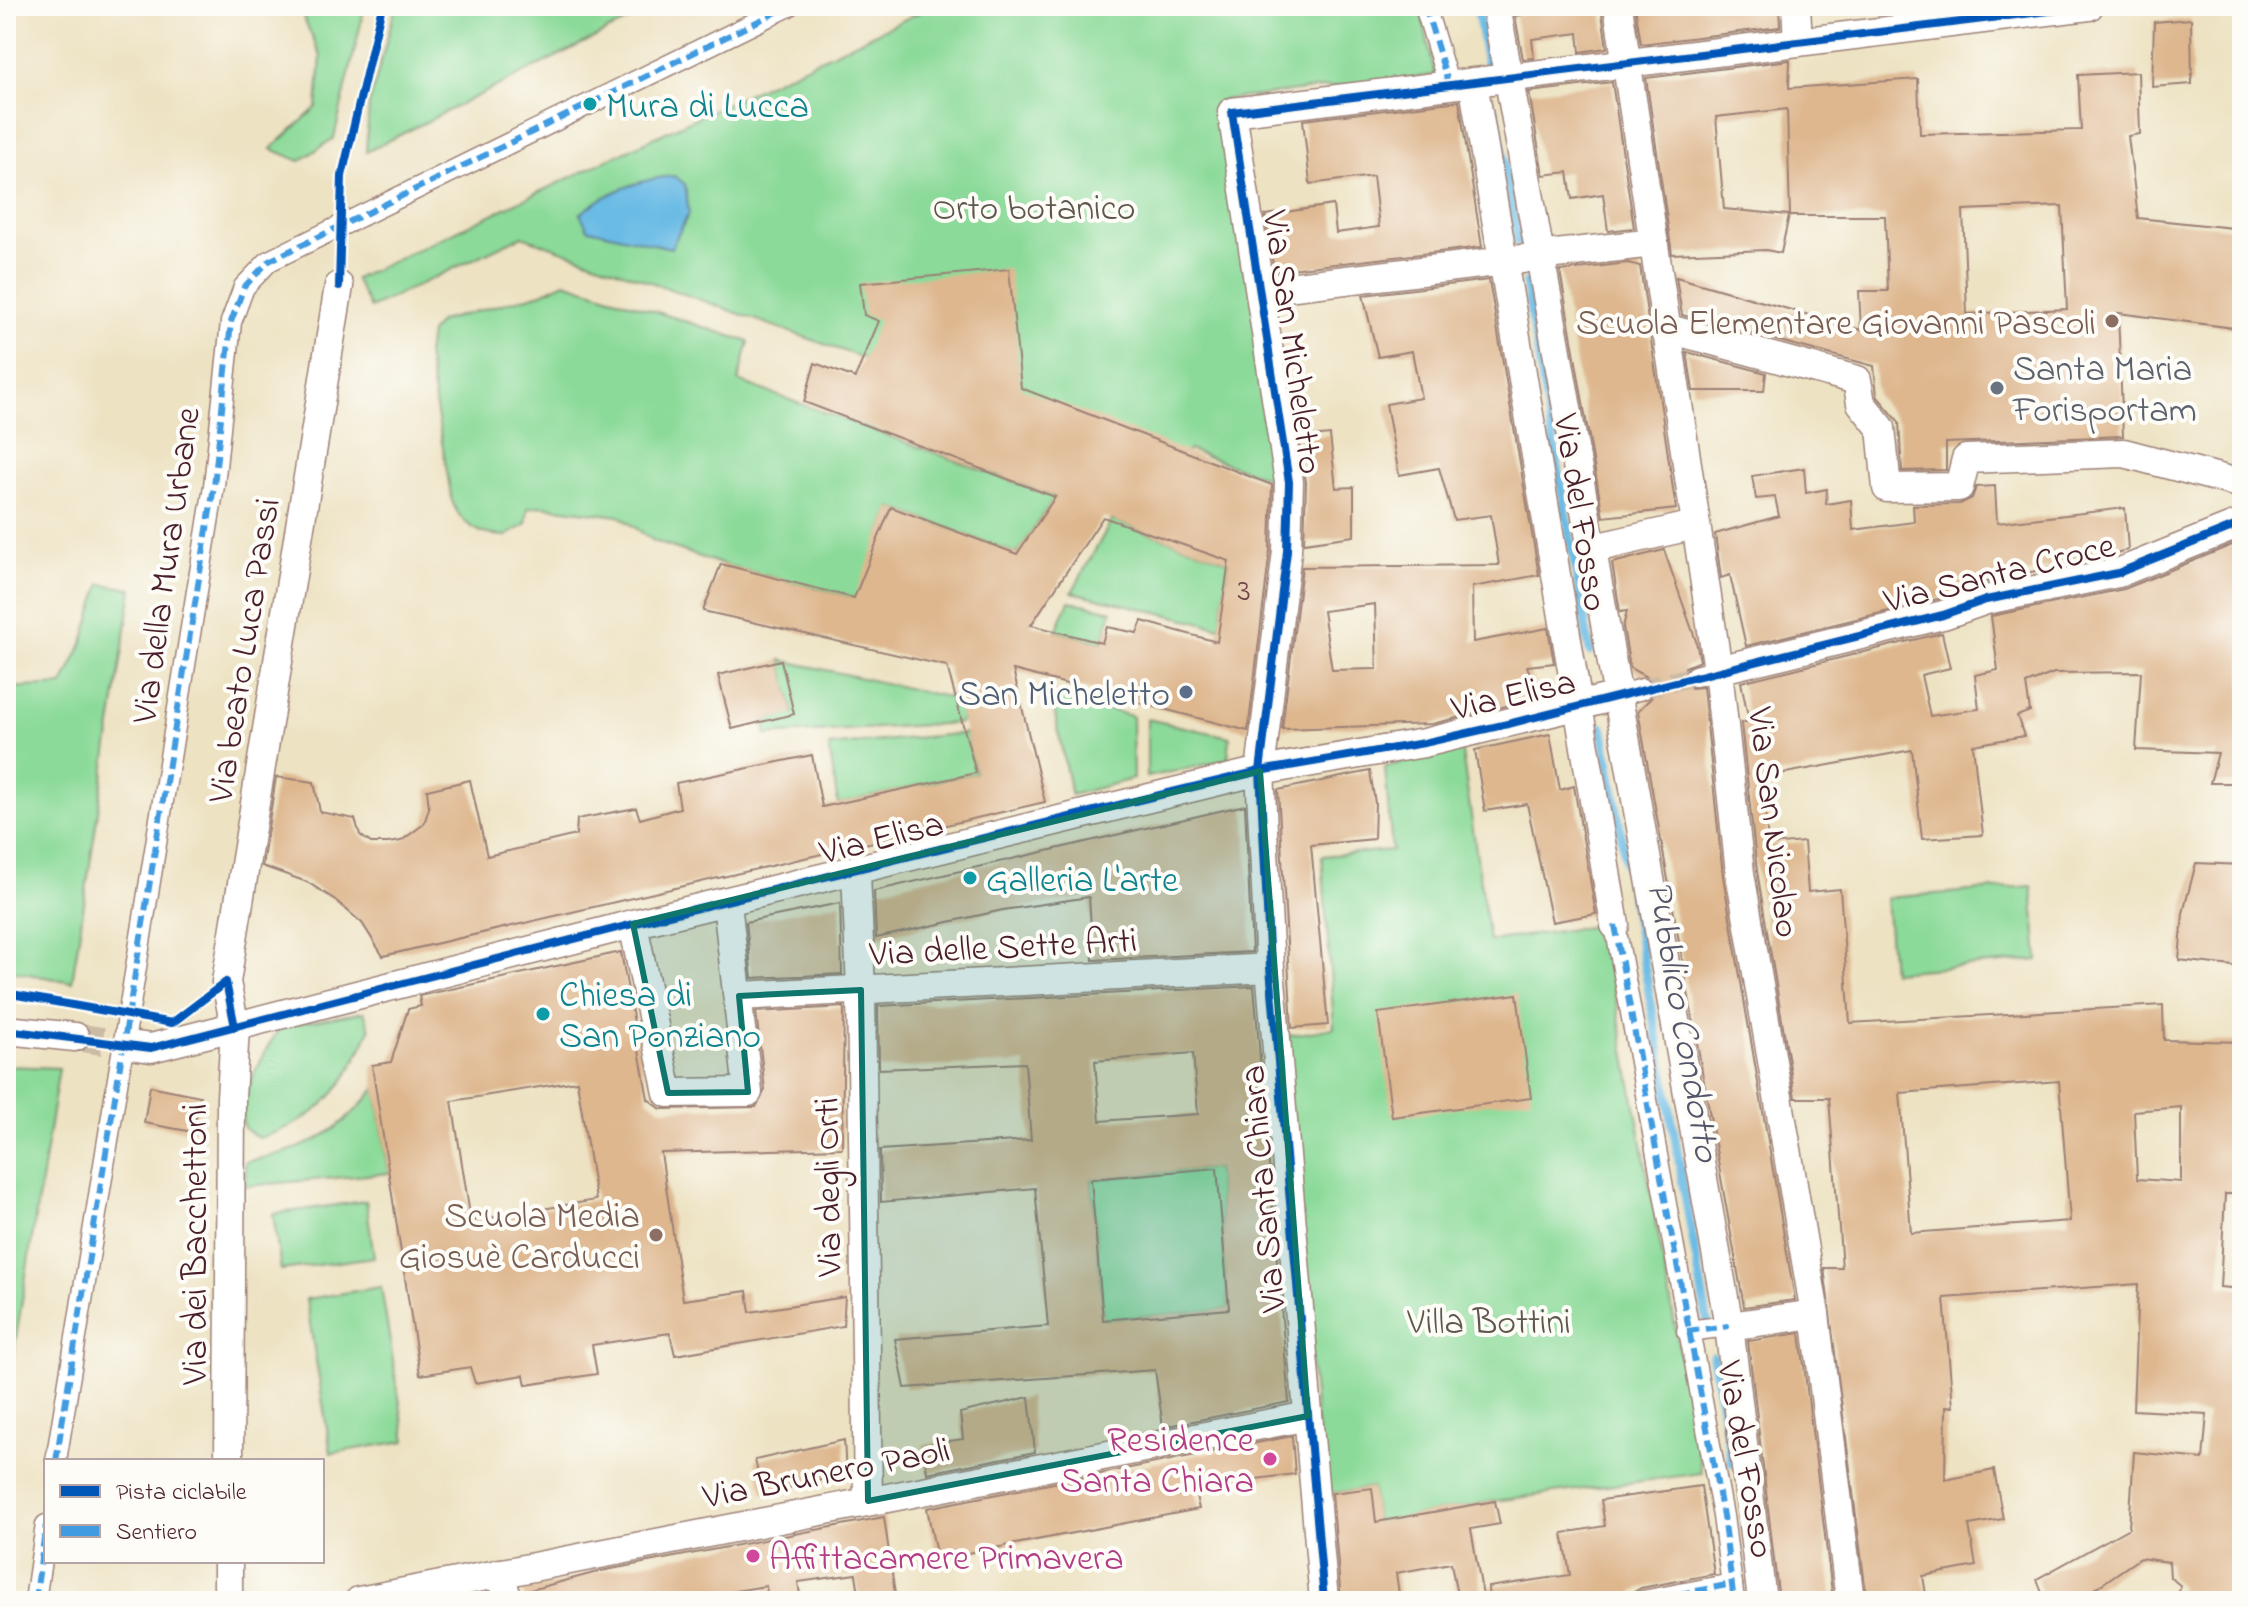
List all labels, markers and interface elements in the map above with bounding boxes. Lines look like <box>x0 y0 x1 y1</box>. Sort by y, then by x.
place label: Mura di Lucca <box>606 82 809 135</box>
marker: Mura di Lucca <box>581 95 599 113</box>
park label: Orto botanico <box>933 184 1135 237</box>
street label: Via San Micheletto <box>1246 206 1335 478</box>
place label: Scuola Elementare Giovanni Pascoli <box>1576 299 2096 352</box>
marker: Scuola Elementare Giovanni Pascoli <box>2103 312 2121 330</box>
place label: Santa Maria Forisportam <box>2012 345 2197 439</box>
marker: Santa Maria Forisportam <box>1988 379 2006 397</box>
street label: Via della Mura Urbane <box>120 403 217 728</box>
street label: Via del Fosso <box>1537 409 1620 615</box>
street label: Via beato Luca Passi <box>196 495 297 808</box>
street label: Via Santa Croce <box>1878 521 2122 630</box>
house number: 3 <box>1237 569 1251 616</box>
street label: Via Elisa <box>1446 657 1581 738</box>
place label: San Micheletto <box>958 670 1170 723</box>
marker: San Micheletto <box>1177 683 1195 701</box>
street label: Via San Nicolao <box>1731 703 1812 941</box>
street label: Via Elisa <box>814 799 950 882</box>
place label: Galleria L'arte <box>986 856 1179 909</box>
marker: Galleria L'arte <box>961 869 979 887</box>
water label: Pubblico Condotto <box>1629 877 1734 1168</box>
street label: Via delle Sette Arti <box>867 916 1138 983</box>
place label: Chiesa di San Ponziano <box>559 971 761 1065</box>
marker: Chiesa di San Ponziano <box>534 1005 552 1023</box>
street label: Via Santa Chiara <box>1228 1063 1303 1315</box>
street label: Via degli Orti <box>802 1097 859 1278</box>
street label: Via dei Bacchettoni <box>171 1103 224 1386</box>
place label: Scuola Media Giosuè Carducci <box>399 1192 640 1286</box>
marker: Scuola Media Giosuè Carducci <box>647 1226 665 1244</box>
park label: Villa Bottini <box>1406 1298 1571 1351</box>
street label: Via del Fosso <box>1700 1356 1787 1562</box>
place label: Residence Santa Chiara <box>1060 1416 1255 1510</box>
street label: Via Brunero Paoli <box>698 1425 955 1526</box>
marker: Residence Santa Chiara <box>1261 1450 1279 1468</box>
legend <box>44 1459 324 1563</box>
text: Pista ciclabile <box>116 1476 247 1511</box>
text: Sentiero <box>116 1516 197 1551</box>
place label: Affittacamere Primavera <box>769 1534 1124 1587</box>
marker: Affittacamere Primavera <box>744 1547 762 1565</box>

